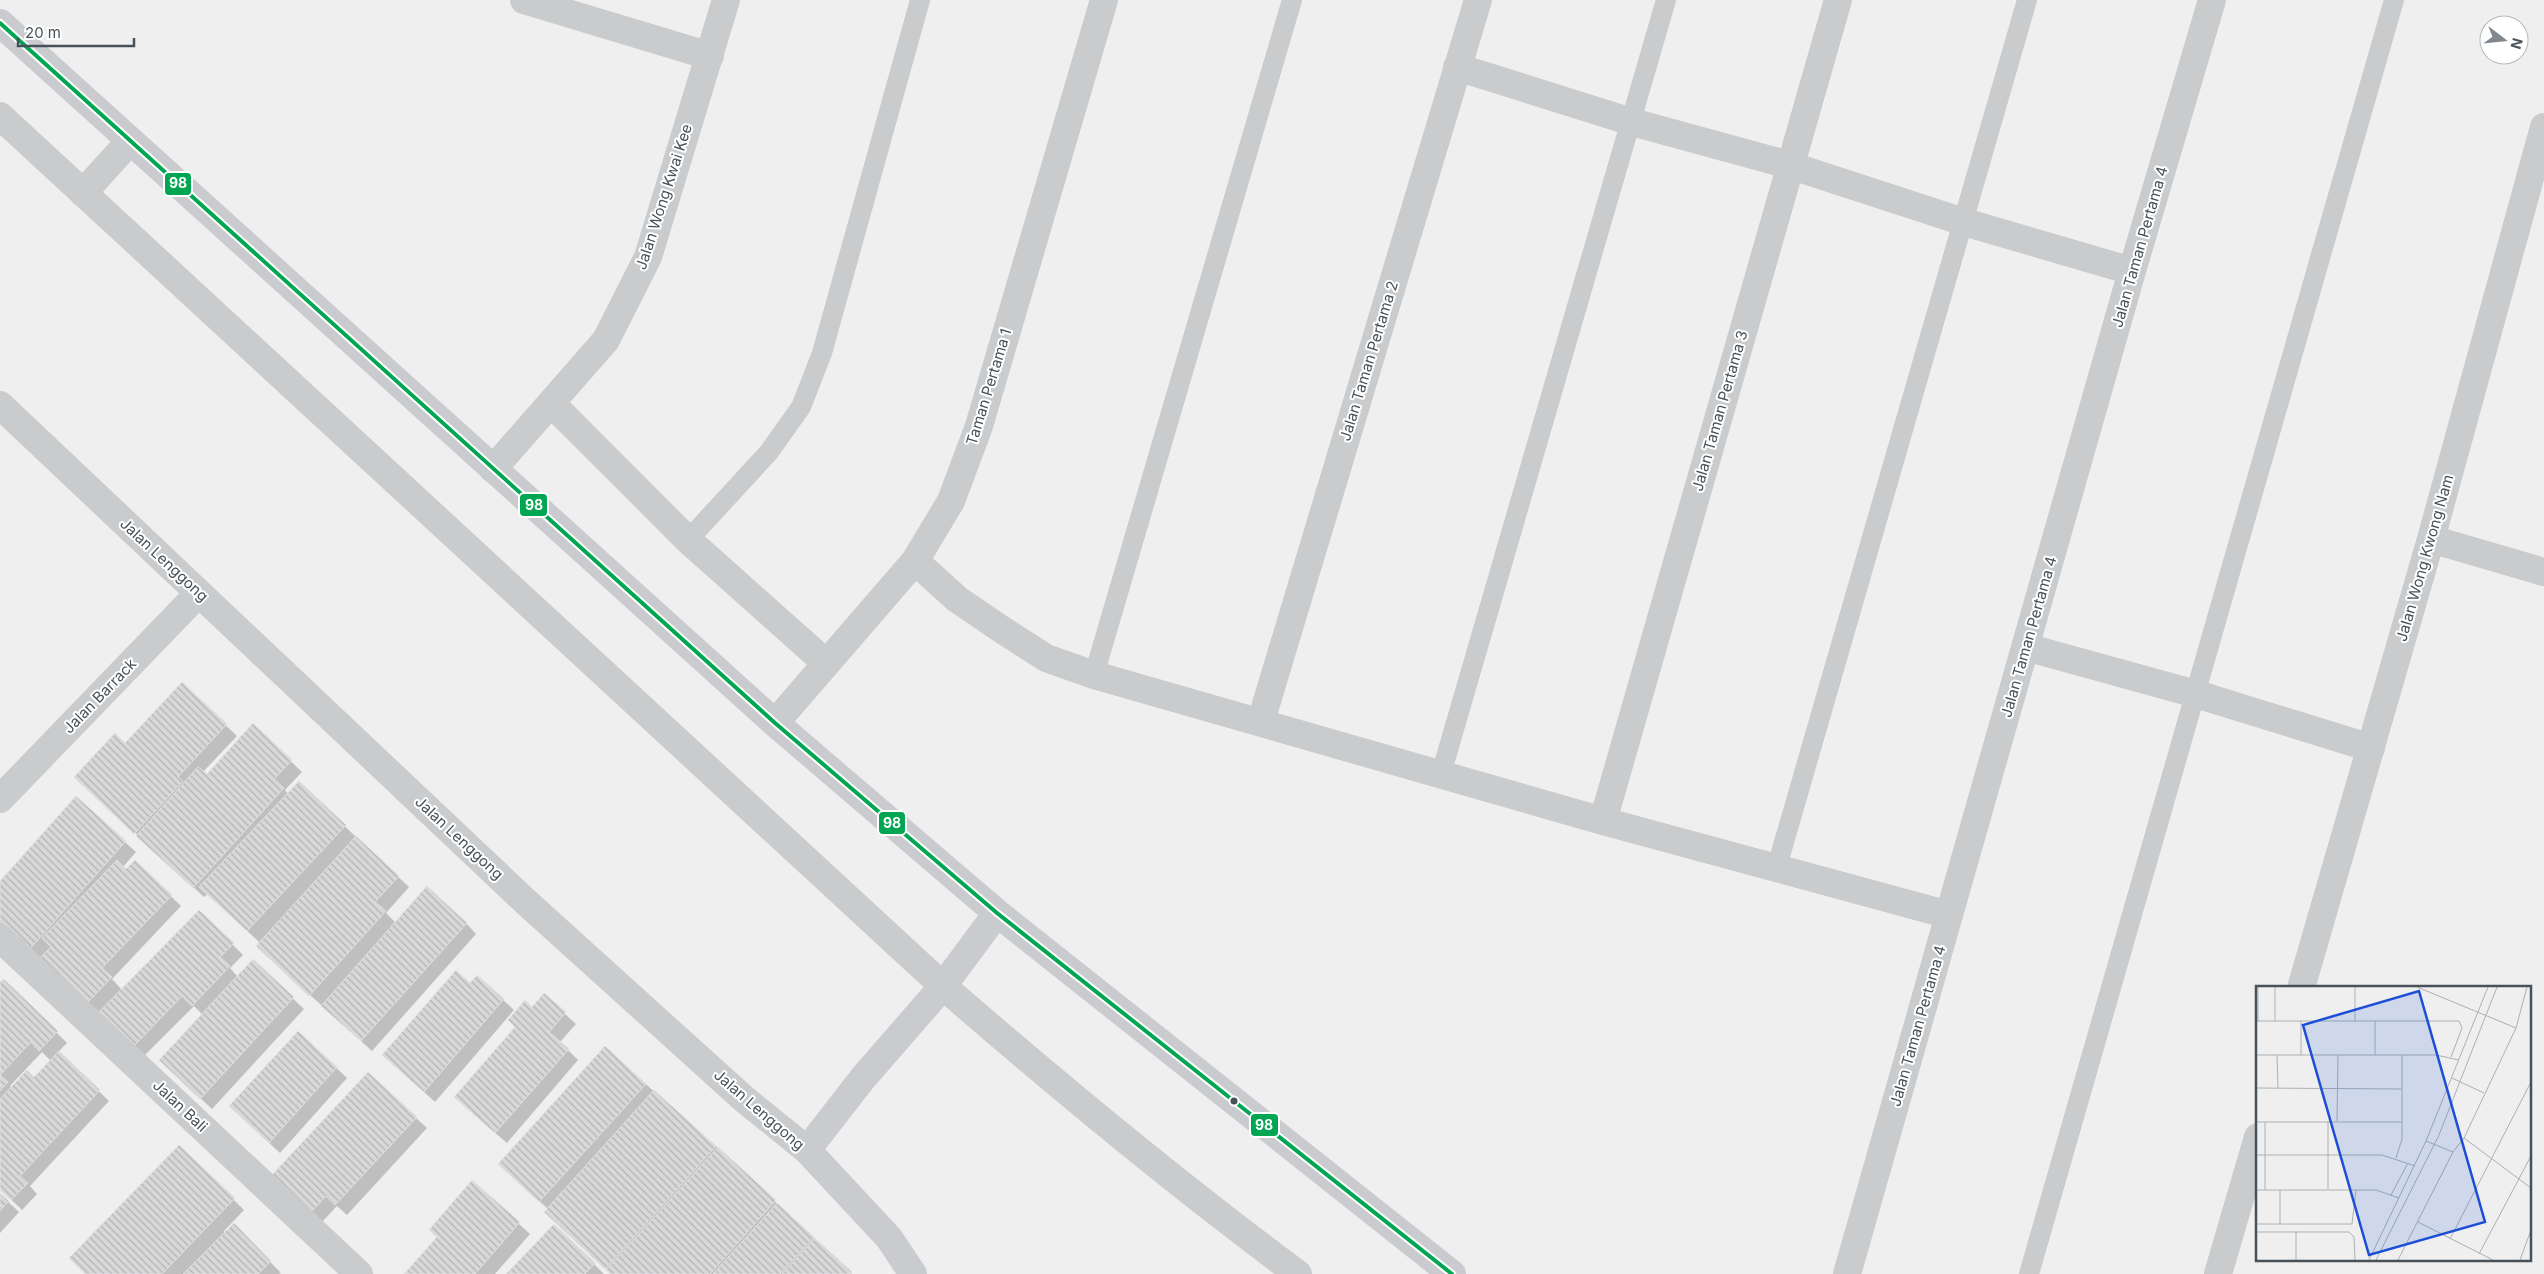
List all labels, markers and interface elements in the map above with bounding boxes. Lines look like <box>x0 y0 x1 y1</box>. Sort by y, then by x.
scale bar <box>18 15 134 47</box>
north arrow <box>2479 15 2529 65</box>
text: 20 m <box>25 23 61 42</box>
text: N <box>2507 36 2527 51</box>
street label: Jalan Wong Kwai Kee <box>631 122 696 272</box>
street label: Jalan Taman Pertama 4 <box>2107 164 2172 330</box>
line badge: 98 <box>164 172 192 196</box>
text: 98 <box>169 174 187 191</box>
street label: Jalan Taman Pertama 2 <box>1335 279 1402 443</box>
street label: Taman Pertama 1 <box>962 326 1015 448</box>
street label: Jalan Taman Pertama 3 <box>1687 328 1752 493</box>
street label: Jalan Wong Kwong Nam <box>2392 472 2457 643</box>
line badge: 98 <box>519 493 548 517</box>
text: 98 <box>525 496 543 513</box>
street label: Jalan Lenggong <box>116 514 212 605</box>
street label: Jalan Taman Pertama 4 <box>1996 554 2061 720</box>
street label: Jalan Barrack <box>59 654 141 737</box>
street label: Jalan Lenggong <box>411 792 507 883</box>
line badge: 98 <box>878 811 906 835</box>
text: 98 <box>883 814 901 831</box>
street label: Jalan Taman Pertama 4 <box>1885 943 1950 1109</box>
inset map <box>2256 986 2532 1262</box>
street label: Jalan Lenggong <box>710 1065 808 1154</box>
street label: Jalan Bali <box>149 1076 212 1136</box>
unlabelled marker <box>1229 1096 1239 1106</box>
line badge: 98 <box>1250 1113 1279 1137</box>
text: 98 <box>1255 1116 1273 1133</box>

